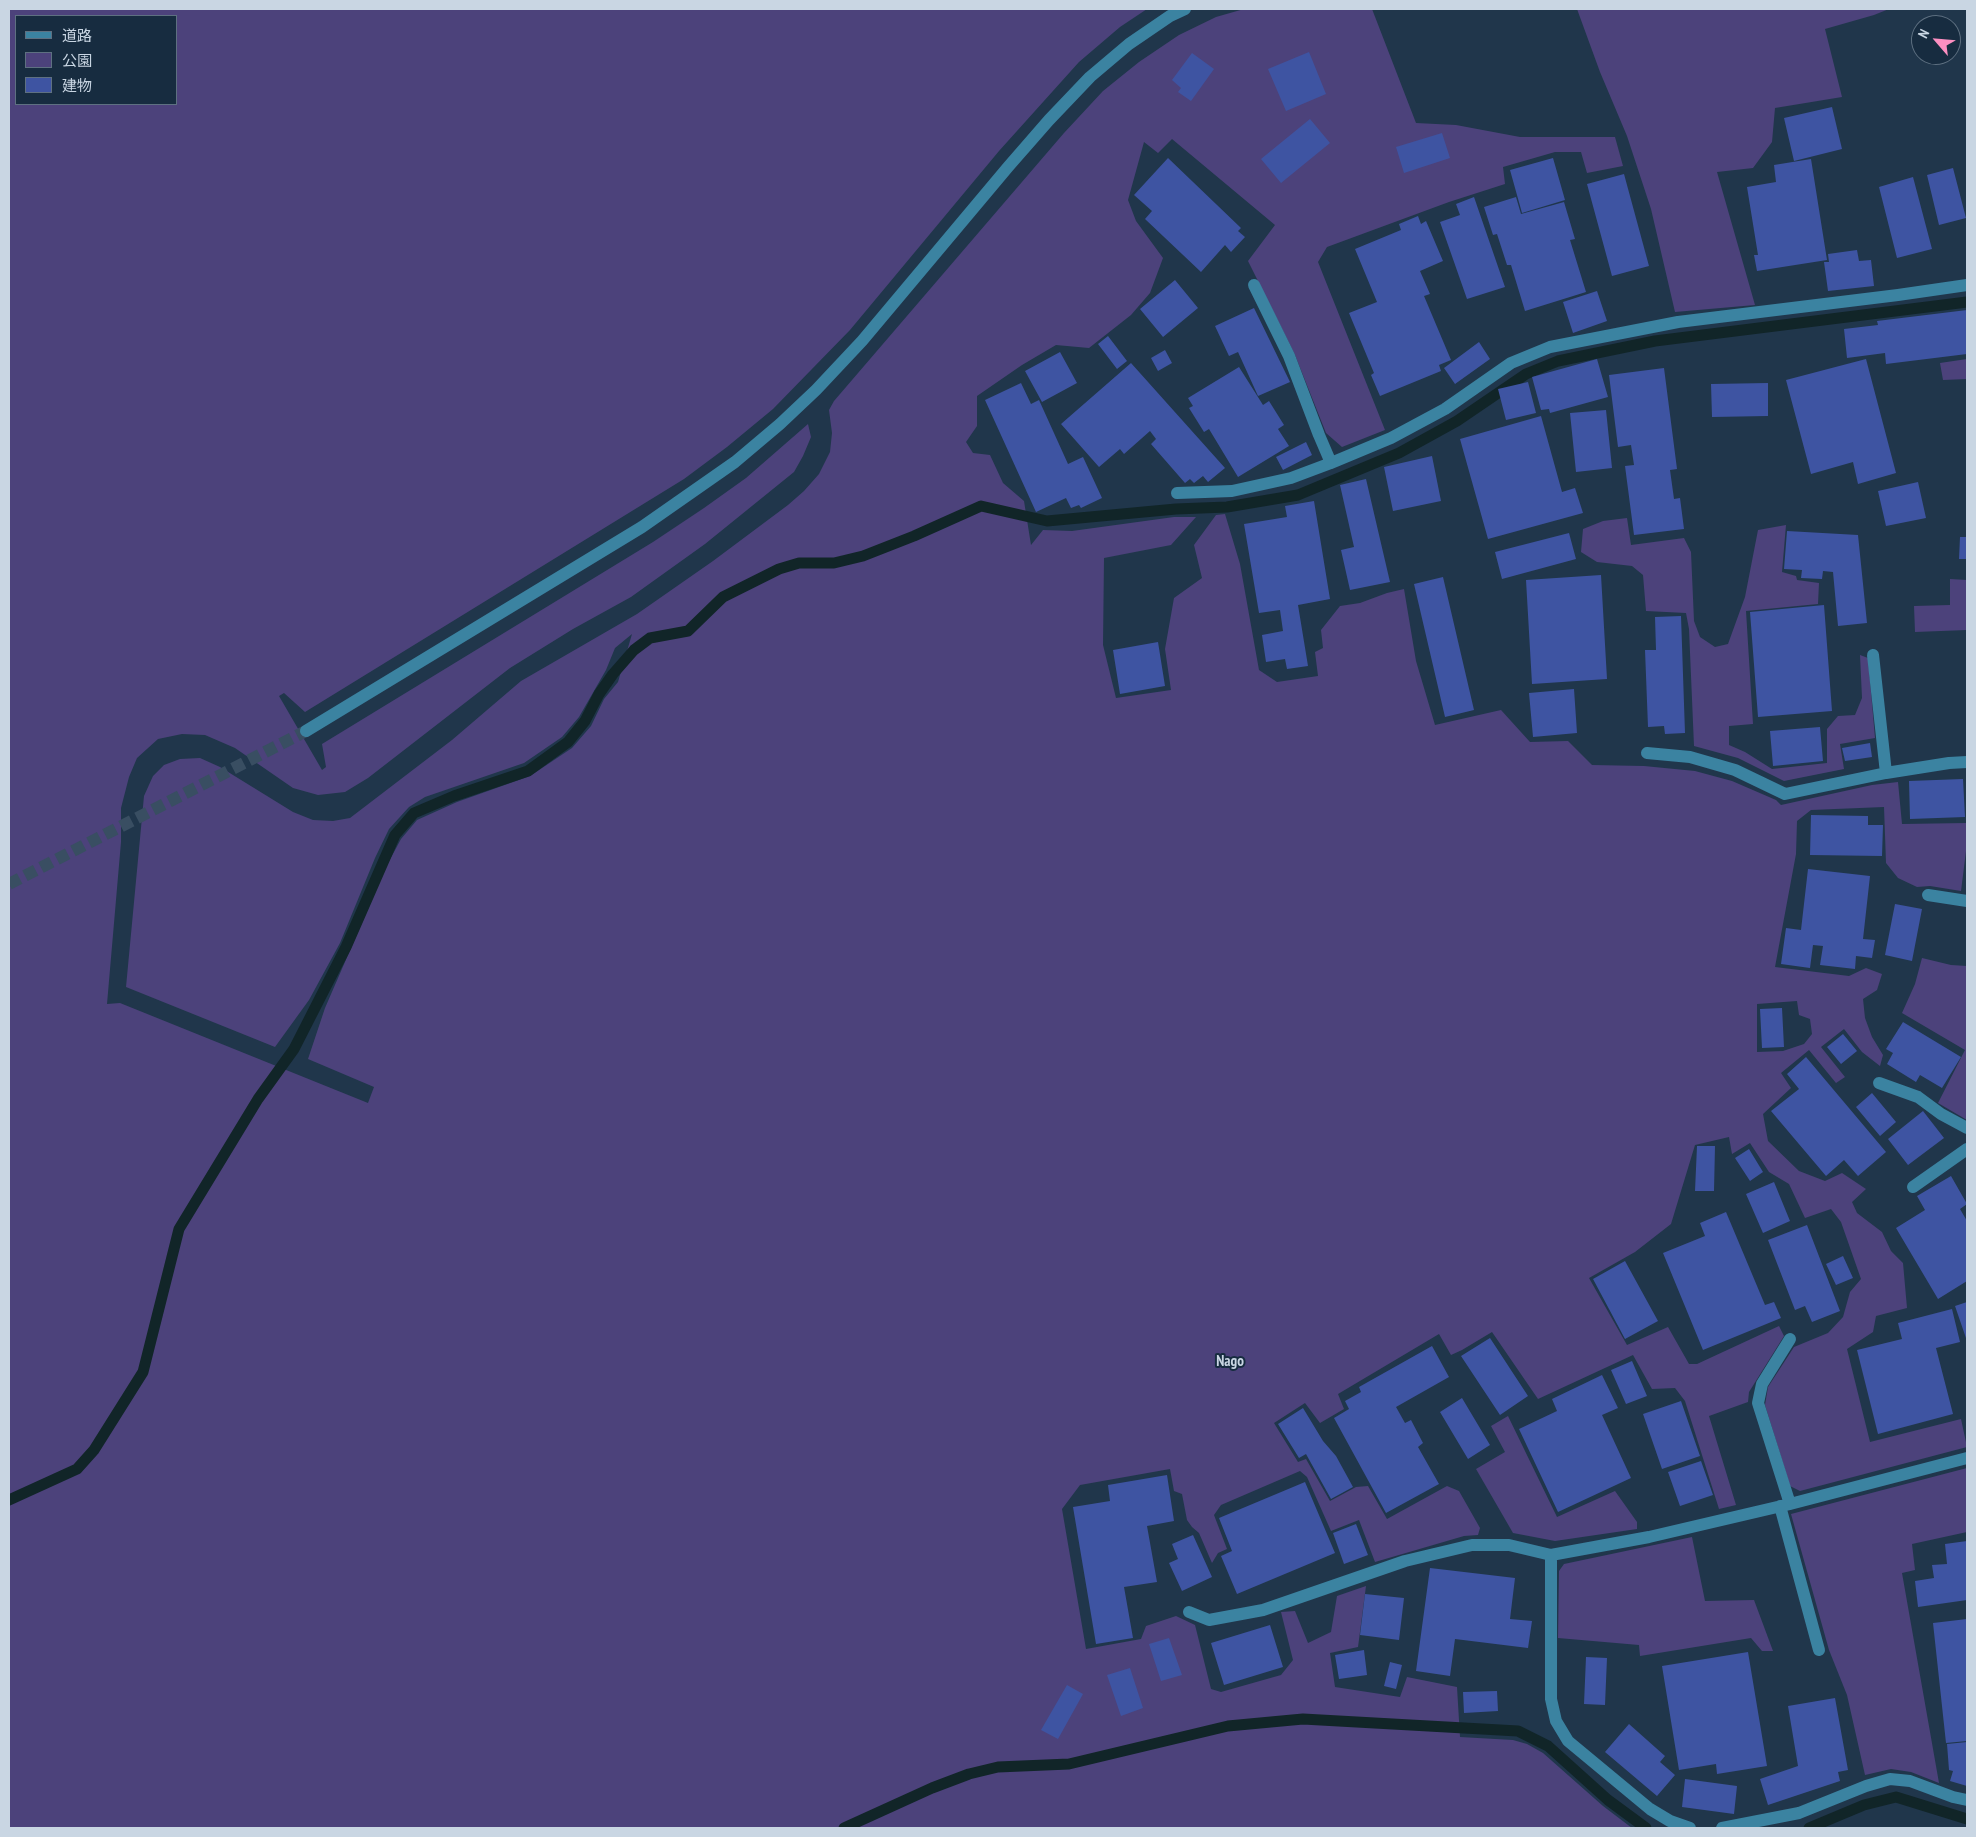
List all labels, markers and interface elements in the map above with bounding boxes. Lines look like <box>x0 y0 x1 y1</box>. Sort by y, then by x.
legend <box>15 15 178 105</box>
north arrow <box>1911 15 1961 65</box>
text: 道路 <box>62 26 92 45</box>
text: N <box>1914 26 1933 41</box>
text: 公園 <box>62 51 92 70</box>
text: 建物 <box>62 76 92 95</box>
district label: Nago <box>1216 1353 1244 1371</box>

